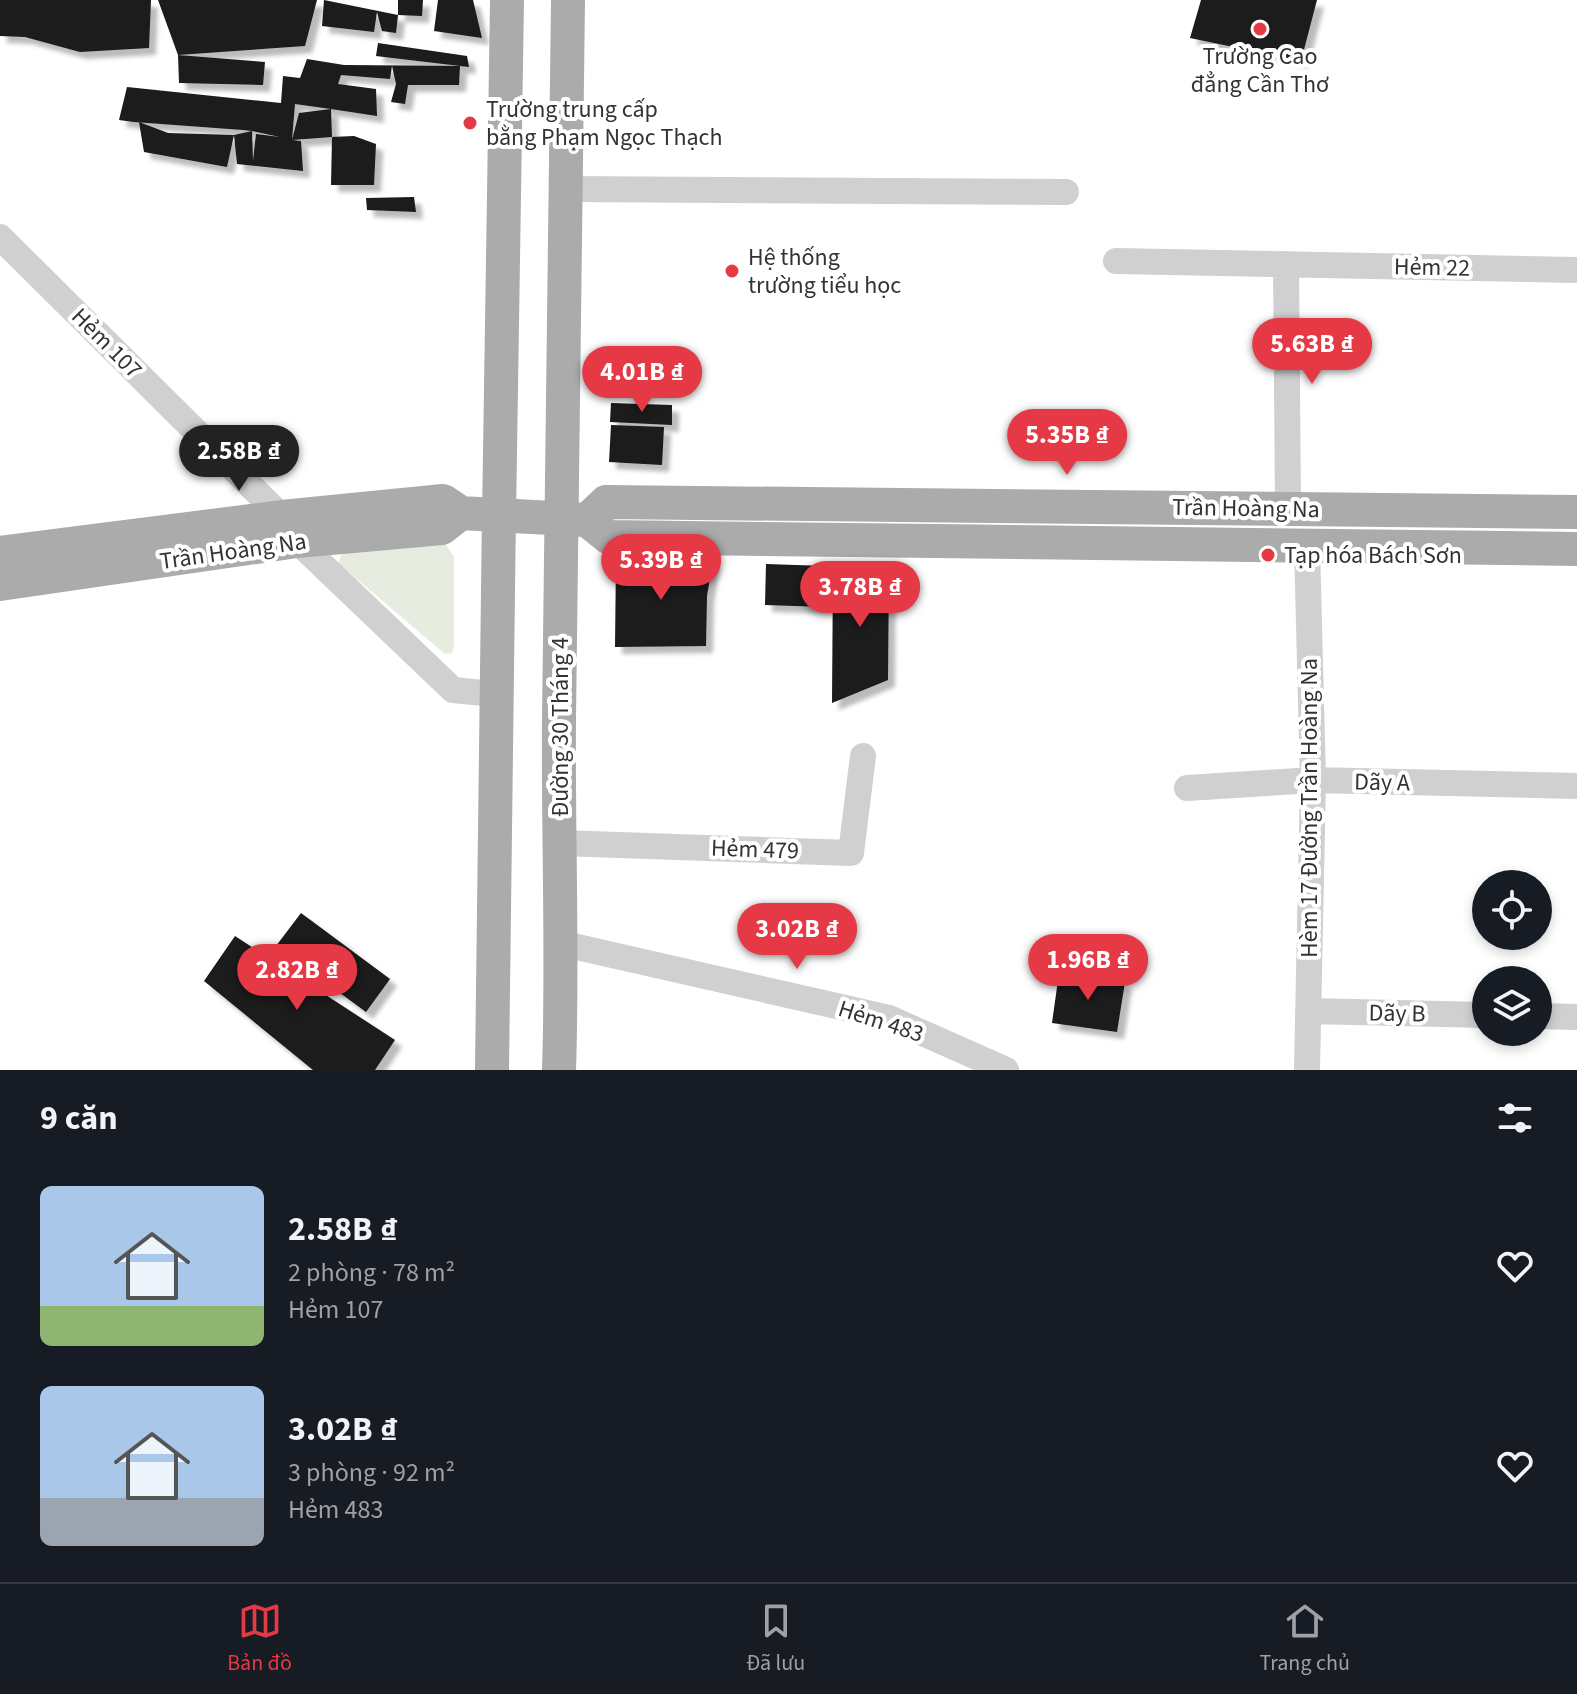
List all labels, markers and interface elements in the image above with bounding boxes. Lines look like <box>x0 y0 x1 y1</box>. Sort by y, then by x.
marker: Trường Cao đẳng Cần Thơ <box>1251 20 1269 38</box>
place label: Trường Cao đẳng Cần Thơ <box>1191 39 1329 102</box>
place label: Trường trung cấp bằng Phạm Ngọc Thạch <box>486 92 723 155</box>
marker: Trường trung cấp bằng Phạm Ngọc Thạch <box>461 114 479 132</box>
place label: Hệ thống trường tiểu học <box>748 240 901 303</box>
street label: Hẻm 22 <box>1394 249 1470 286</box>
marker: Hệ thống trường tiểu học <box>723 262 741 280</box>
street label: Hẻm 107 <box>63 300 150 387</box>
pin: 5.63B ₫ <box>1238 318 1386 386</box>
text: 5.63B ₫ <box>1270 325 1354 362</box>
pin: 4.01B ₫ <box>568 346 716 414</box>
text: 4.01B ₫ <box>600 353 684 390</box>
pin: 5.35B ₫ <box>993 409 1141 477</box>
text: 5.35B ₫ <box>1025 416 1109 453</box>
pin: 2.58B ₫ <box>165 425 313 493</box>
text: 2.58B ₫ <box>197 432 281 469</box>
street label: Trần Hoàng Na <box>1172 490 1320 527</box>
street label: Trần Hoàng Na <box>158 524 309 579</box>
pin: 5.39B ₫ <box>587 534 735 602</box>
place label: Tạp hóa Bách Sơn <box>1284 538 1462 573</box>
text: 5.39B ₫ <box>619 541 703 578</box>
marker: Tạp hóa Bách Sơn <box>1259 546 1277 564</box>
pin: 3.78B ₫ <box>786 561 934 629</box>
text: 3.78B ₫ <box>818 568 902 605</box>
street label: Đường 30 Tháng 4 <box>543 637 578 817</box>
street label: Hèm 17 Đường Trần Hoàng Na <box>1292 658 1327 958</box>
street label: Dãy A <box>1354 765 1410 800</box>
street label: Hẻm 479 <box>710 830 800 869</box>
map controls <box>1472 870 1552 1046</box>
button: locate <box>1472 870 1552 950</box>
pin: 3.02B ₫ <box>723 903 871 971</box>
text: 3.02B ₫ <box>755 910 839 947</box>
pin: 1.96B ₫ <box>1014 934 1162 1002</box>
text: 1.96B ₫ <box>1046 941 1130 978</box>
pin: 2.82B ₫ <box>223 944 371 1012</box>
text: 2.82B ₫ <box>255 951 339 988</box>
button: layers <box>1472 966 1552 1046</box>
street label: Hẻm 483 <box>834 991 928 1052</box>
street label: Dãy B <box>1368 996 1426 1031</box>
text: 9 căn <box>40 1094 118 1143</box>
icon: filters <box>1493 1096 1537 1140</box>
text: 2.58B ₫ <box>288 1205 397 1254</box>
icon: home <box>104 1218 200 1314</box>
icon: heart <box>1493 1244 1537 1288</box>
text: 2 phòng · 78 m² <box>288 1254 455 1291</box>
text: Hẻm 107 <box>288 1291 383 1328</box>
text: 3.02B ₫ <box>288 1405 397 1454</box>
icon: home <box>104 1418 200 1514</box>
icon: heart <box>1493 1444 1537 1488</box>
text: 3 phòng · 92 m² <box>288 1454 455 1491</box>
text: Hẻm 483 <box>288 1491 383 1528</box>
tab: Bản đồ <box>227 1599 292 1679</box>
tab: Đã lưu <box>746 1599 805 1679</box>
tab: Trang chủ <box>1259 1599 1350 1679</box>

